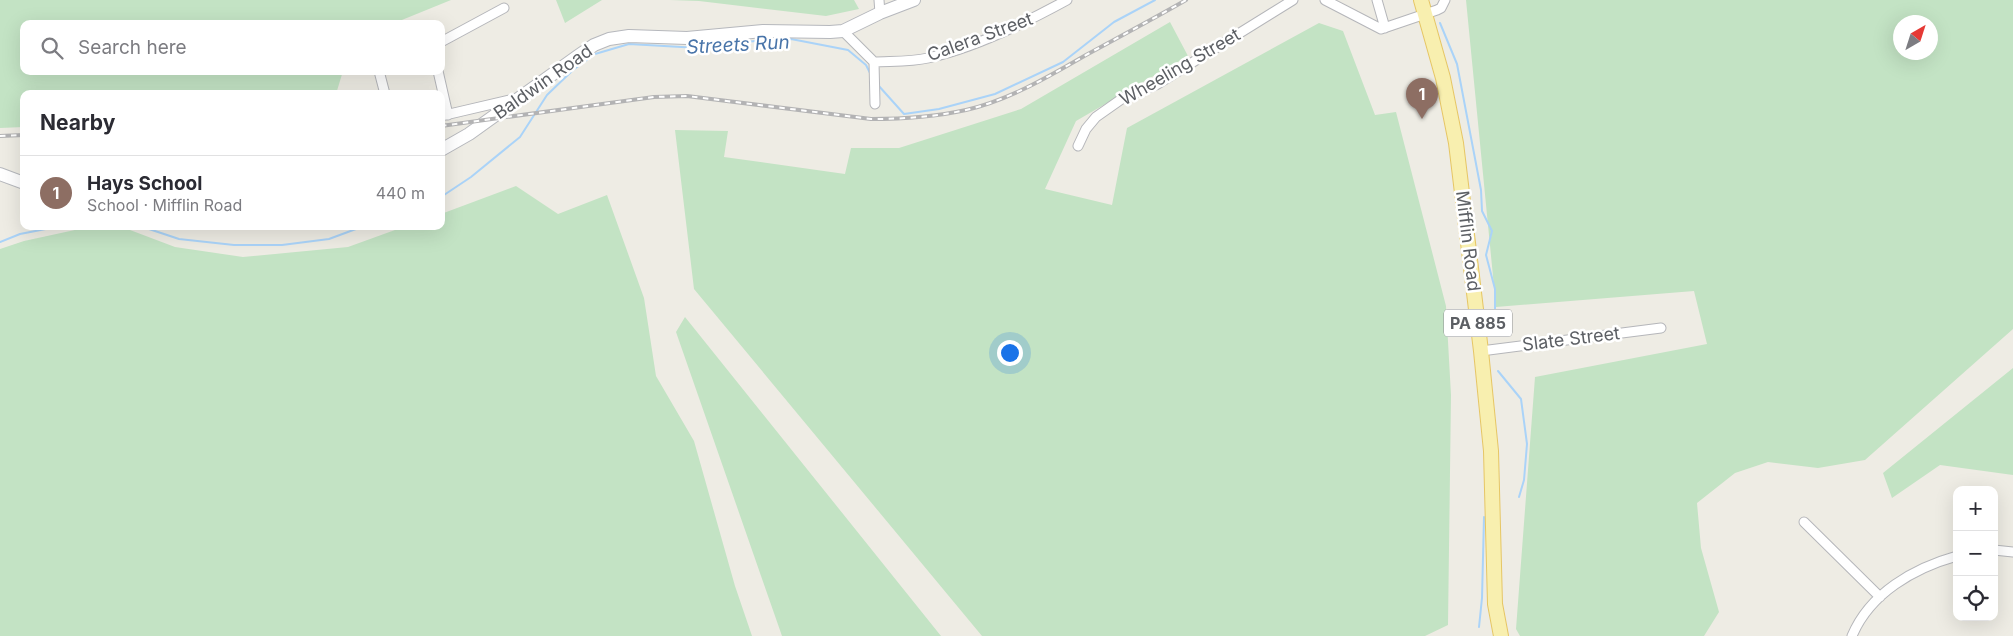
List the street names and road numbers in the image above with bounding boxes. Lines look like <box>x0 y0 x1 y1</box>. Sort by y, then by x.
street label: Calera Street <box>924 8 1036 65</box>
street label: Wheeling Street <box>1116 24 1244 110</box>
street label: Baldwin Road <box>489 40 596 123</box>
street label: Mifflin Road <box>1452 189 1485 292</box>
road number: PA 885 <box>1444 309 1512 336</box>
street label: Slate Street <box>1521 322 1621 355</box>

